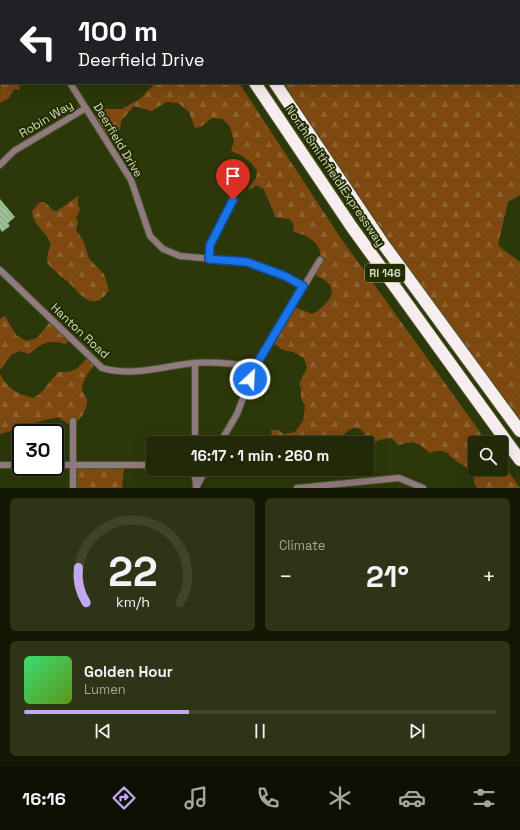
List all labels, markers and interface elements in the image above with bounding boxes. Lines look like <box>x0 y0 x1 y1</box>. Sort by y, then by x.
text: 100 m <box>78 13 158 49</box>
icon: left <box>12 16 64 68</box>
text: Deerfield Drive <box>78 48 204 71</box>
street label: Robin Way <box>16 97 76 141</box>
street label: Deerfield Drive <box>89 100 147 180</box>
street label: North Smithfield Expressway <box>282 102 388 250</box>
pin <box>216 159 250 200</box>
icon: arrive <box>222 165 244 187</box>
road number: RI 146 <box>365 264 405 282</box>
street label: Hanton Road <box>47 300 113 362</box>
position arrow <box>229 358 271 400</box>
speed limit sign: 30 <box>12 424 64 476</box>
map controls <box>468 436 508 476</box>
button: search <box>468 436 508 476</box>
text: 16:17 · 1 min · 260 m <box>191 446 329 465</box>
text: Climate <box>279 537 325 554</box>
text: 22 <box>108 544 157 597</box>
text: 21° <box>366 557 409 596</box>
text: − <box>279 562 293 590</box>
text: + <box>482 562 496 590</box>
text: km/h <box>115 592 150 610</box>
text: Golden Hour <box>84 662 173 681</box>
text: Lumen <box>84 681 126 698</box>
icon: previous <box>92 720 114 742</box>
icon: pause <box>249 720 271 742</box>
icon: next <box>406 720 428 742</box>
icon: directions <box>110 784 138 812</box>
icon: music <box>182 784 210 812</box>
icon: phone <box>254 784 282 812</box>
icon: climate <box>326 784 354 812</box>
icon: car <box>398 784 426 812</box>
icon: filters <box>470 784 498 812</box>
text: 16:16 <box>22 787 66 810</box>

